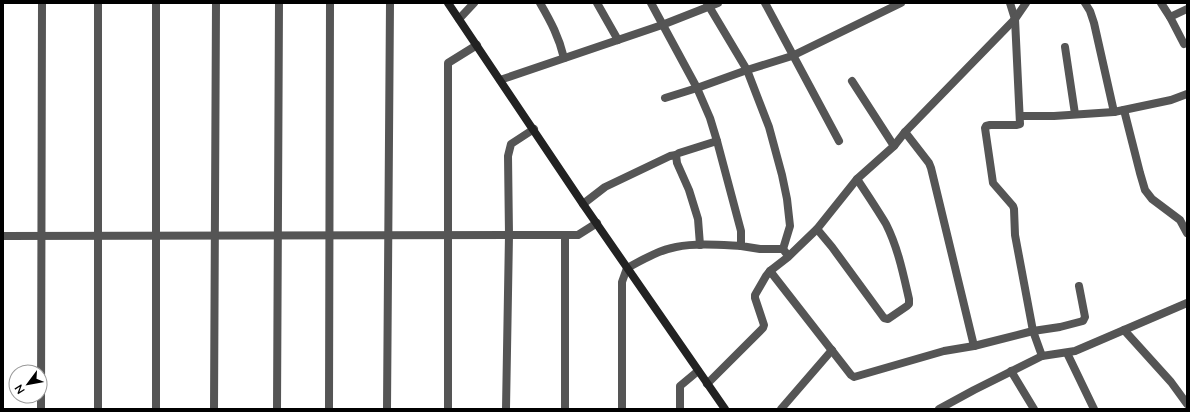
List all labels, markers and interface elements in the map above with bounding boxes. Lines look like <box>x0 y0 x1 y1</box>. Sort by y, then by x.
north arrow <box>8 364 48 404</box>
text: N <box>11 383 27 397</box>

